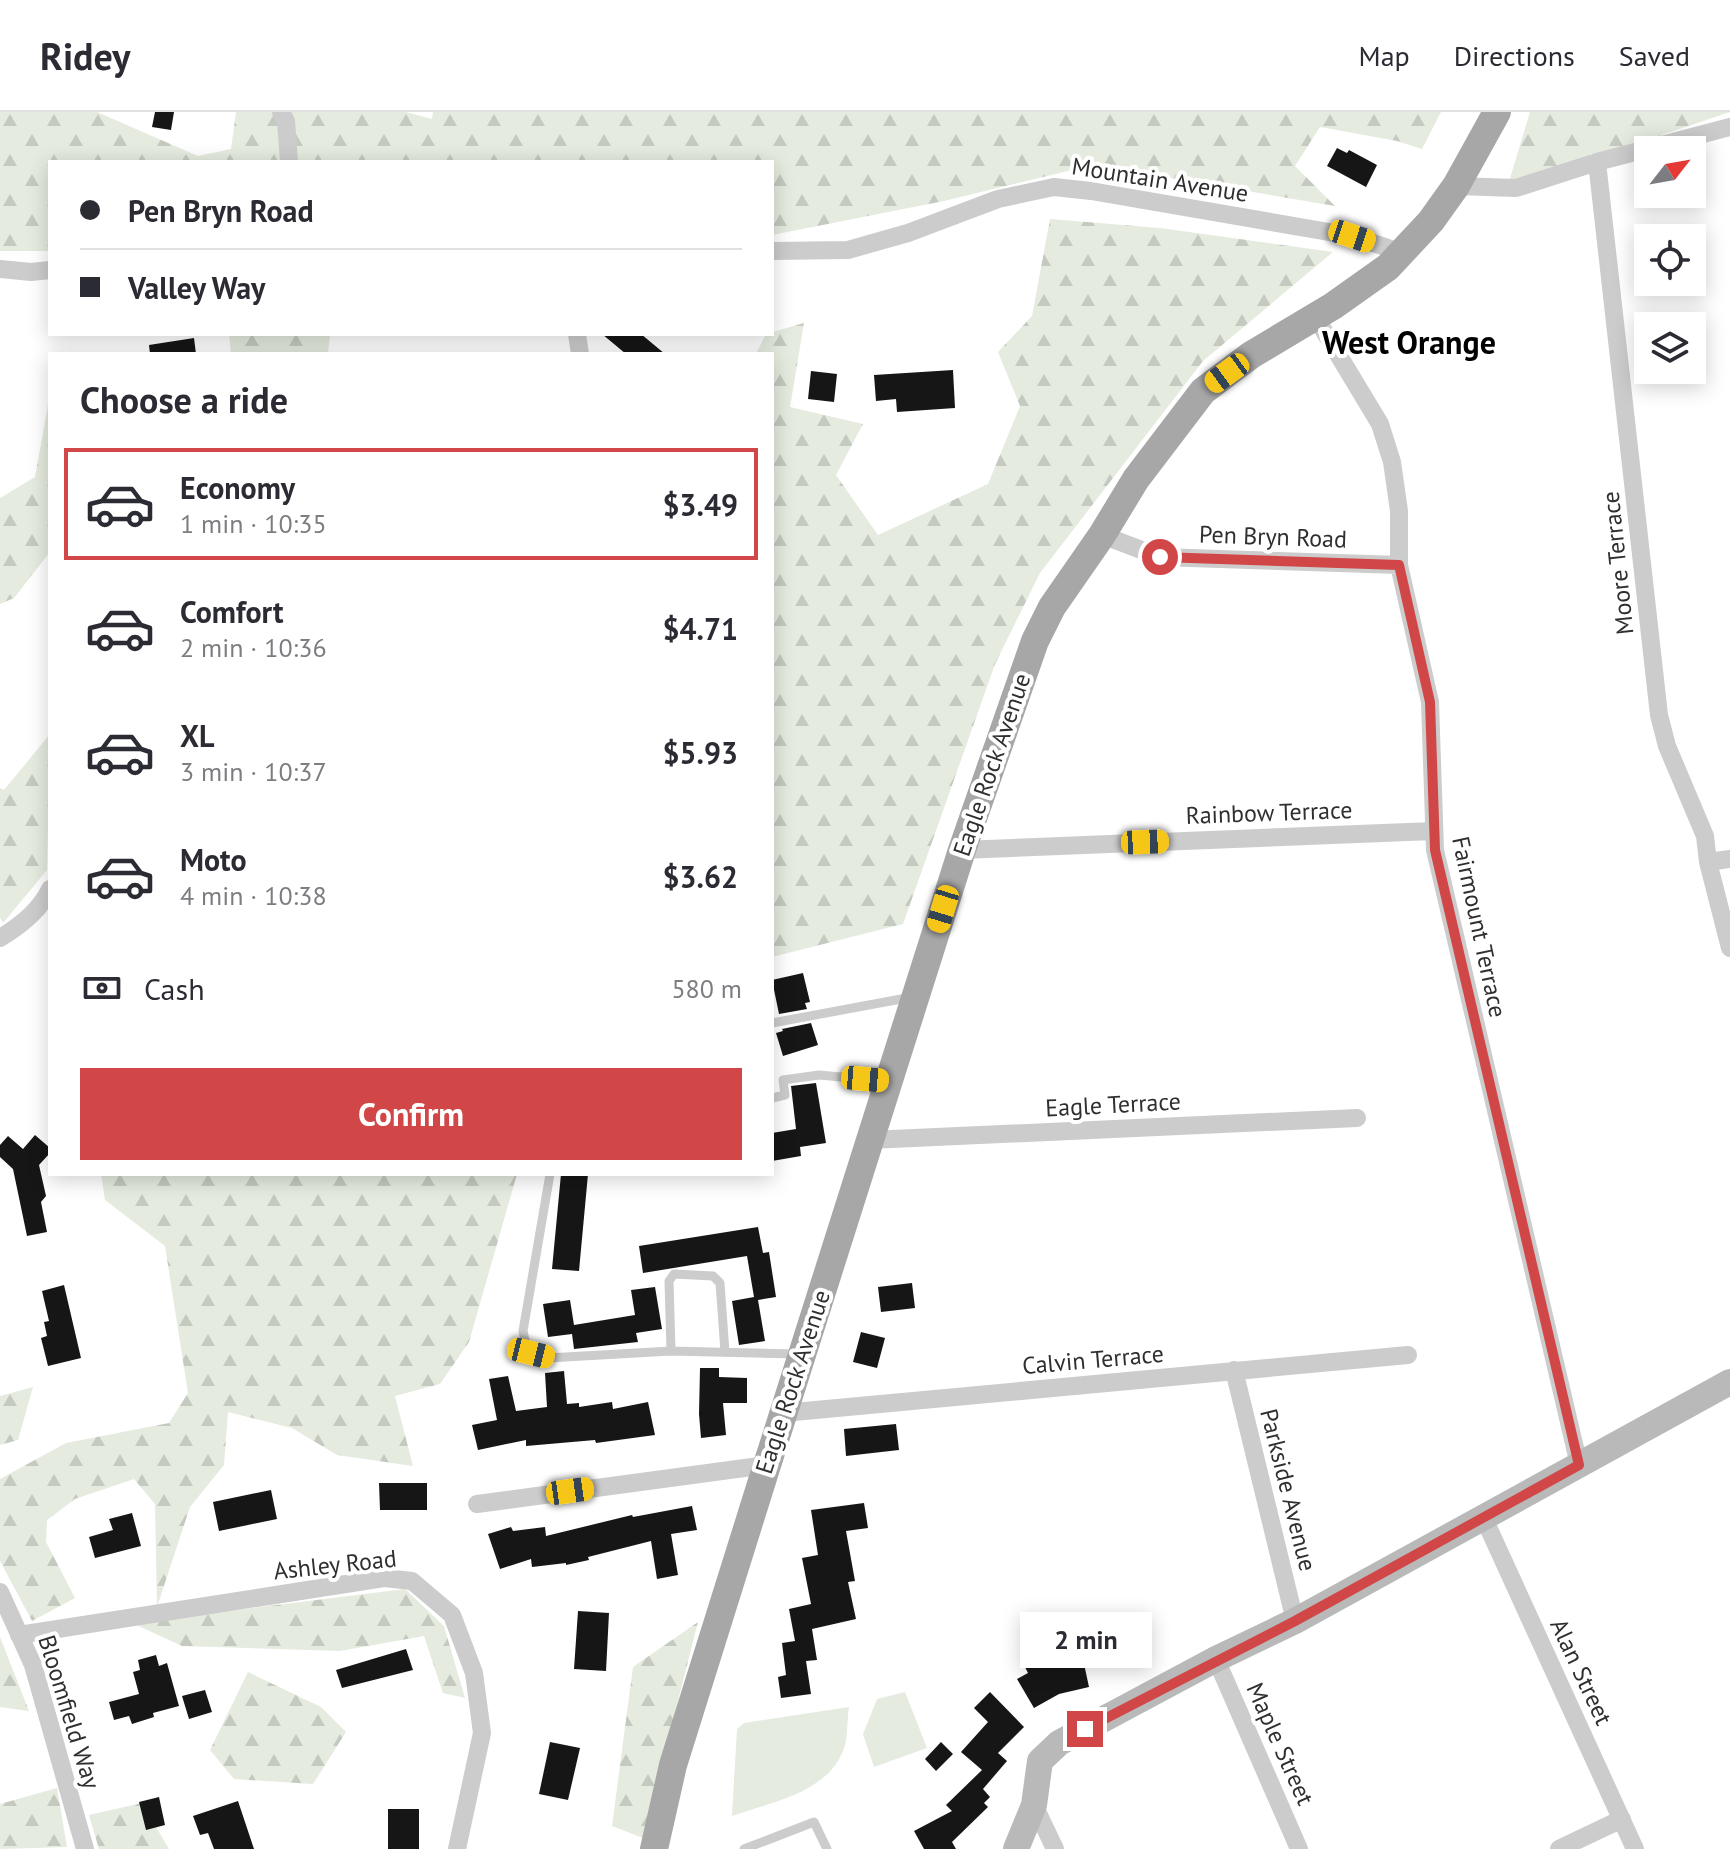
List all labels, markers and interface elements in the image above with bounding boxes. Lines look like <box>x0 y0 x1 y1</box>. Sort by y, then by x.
text: Ridey <box>40 31 131 80</box>
text: Map <box>1359 37 1410 74</box>
text: Directions <box>1454 37 1575 74</box>
text: Saved <box>1619 37 1690 74</box>
north arrow <box>1634 136 1706 208</box>
map controls <box>1634 136 1706 384</box>
street label: Mountain Avenue <box>1070 150 1250 209</box>
text: Pen Bryn Road <box>128 191 314 230</box>
car <box>1325 217 1379 255</box>
button: locate <box>1634 224 1706 296</box>
text: Valley Way <box>128 268 265 307</box>
button: layers <box>1634 312 1706 384</box>
district label: West Orange <box>1322 321 1496 363</box>
car <box>1201 349 1253 397</box>
text: Choose a ride <box>80 376 288 423</box>
icon: car <box>84 468 156 540</box>
text: Economy <box>180 468 295 507</box>
text: $3.49 <box>663 485 738 524</box>
street label: Moore Terrace <box>1595 490 1640 636</box>
text: 1 min · 10:35 <box>180 507 327 540</box>
street label: Pen Bryn Road <box>1199 518 1348 555</box>
route start <box>1142 539 1178 575</box>
icon: car <box>84 592 156 664</box>
text: Comfort <box>180 592 283 631</box>
text: $4.71 <box>663 609 738 648</box>
text: 2 min · 10:36 <box>180 631 327 664</box>
street label: Eagle Rock Avenue <box>946 669 1037 860</box>
icon: car <box>84 716 156 788</box>
text: XL <box>180 716 214 755</box>
text: $5.93 <box>663 733 738 772</box>
text: 3 min · 10:37 <box>180 755 327 788</box>
street label: Rainbow Terrace <box>1185 794 1353 831</box>
car <box>1121 829 1169 855</box>
street label: Fairmount Terrace <box>1445 834 1514 1020</box>
icon: car <box>84 840 156 912</box>
text: Moto <box>180 840 247 879</box>
text: $3.62 <box>663 857 738 896</box>
text: 4 min · 10:38 <box>180 879 327 912</box>
car <box>925 883 961 935</box>
icon: cash <box>80 966 124 1010</box>
text: Cash <box>144 969 205 1008</box>
text: 580 m <box>671 972 742 1005</box>
car <box>840 1065 890 1093</box>
button: Confirm <box>80 1068 742 1160</box>
street label: Eagle Terrace <box>1044 1085 1182 1124</box>
street label: Eagle Rock Avenue <box>748 1286 837 1478</box>
car <box>505 1336 557 1370</box>
street label: Calvin Terrace <box>1021 1338 1165 1381</box>
street label: Parkside Avenue <box>1253 1405 1324 1574</box>
car <box>545 1476 595 1506</box>
street label: Ashley Road <box>272 1543 398 1586</box>
callout: 2 min <box>1019 1613 1151 1669</box>
street label: Alan Street <box>1543 1614 1620 1730</box>
text: 2 min <box>1054 1623 1118 1656</box>
street label: Bloomfield Way <box>31 1631 108 1793</box>
street label: Maple Street <box>1240 1678 1321 1810</box>
route end <box>1067 1711 1103 1747</box>

